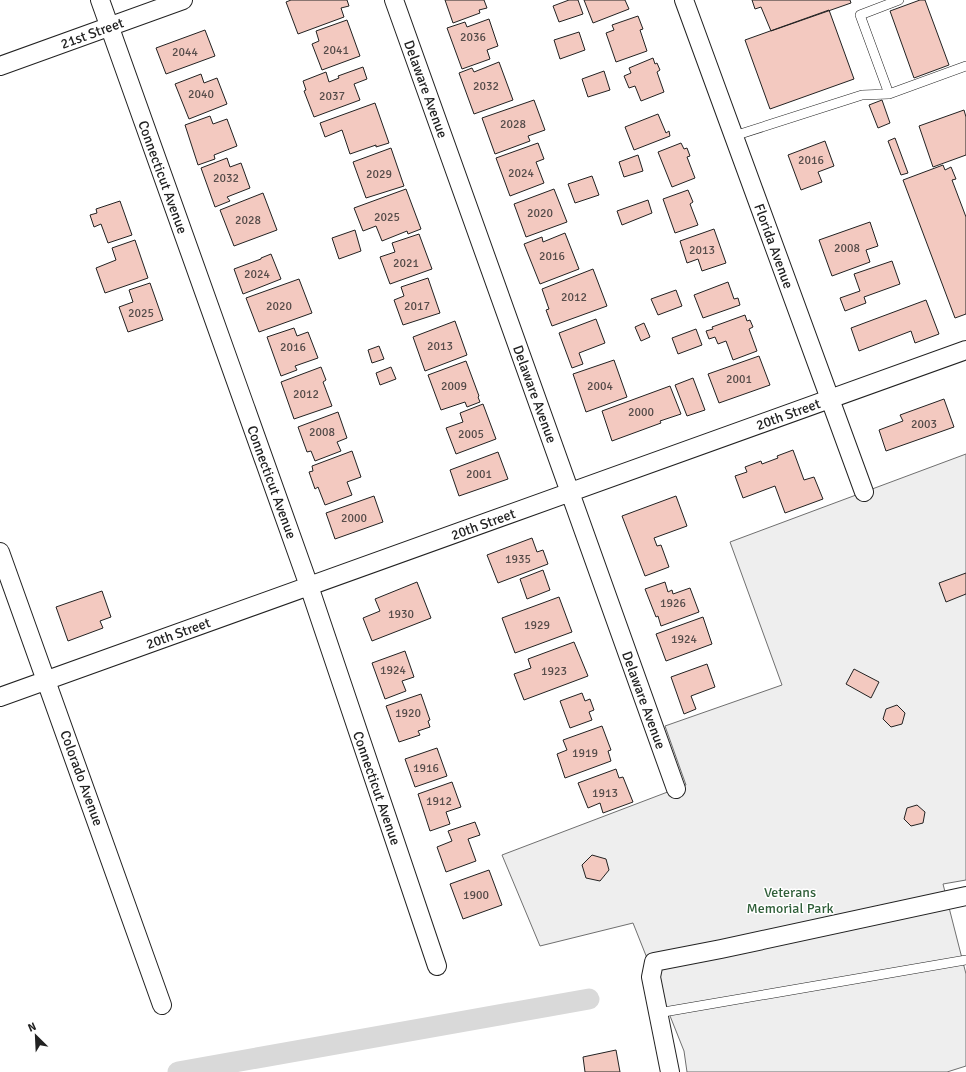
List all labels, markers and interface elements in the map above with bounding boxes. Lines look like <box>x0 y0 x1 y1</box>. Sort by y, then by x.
street label: 21st Street <box>58 14 126 53</box>
house number: 2036 <box>460 30 486 45</box>
street label: Delaware Avenue <box>400 38 451 140</box>
house number: 2041 <box>323 43 349 58</box>
house number: 2044 <box>172 45 198 60</box>
house number: 2032 <box>473 79 499 94</box>
house number: 2040 <box>188 87 214 102</box>
house number: 2037 <box>319 89 345 104</box>
house number: 2028 <box>500 117 526 132</box>
street label: Connecticut Avenue <box>134 118 191 236</box>
house number: 2016 <box>798 153 824 168</box>
house number: 2024 <box>508 166 534 181</box>
house number: 2029 <box>366 167 392 182</box>
house number: 2032 <box>213 171 239 186</box>
street label: Florida Avenue <box>750 201 797 291</box>
house number: 2020 <box>527 206 553 221</box>
house number: 2025 <box>374 210 400 225</box>
house number: 2028 <box>235 213 261 228</box>
house number: 2008 <box>834 241 860 256</box>
house number: 2013 <box>689 243 715 258</box>
house number: 2016 <box>539 249 565 264</box>
house number: 2021 <box>393 256 419 271</box>
house number: 2024 <box>244 267 270 282</box>
house number: 2012 <box>561 290 587 305</box>
house number: 2020 <box>266 299 292 314</box>
house number: 2017 <box>404 299 430 314</box>
house number: 2025 <box>128 306 154 321</box>
house number: 2013 <box>427 339 453 354</box>
house number: 2016 <box>280 340 306 355</box>
street label: Delaware Avenue <box>509 343 560 445</box>
house number: 2001 <box>726 372 752 387</box>
house number: 2009 <box>441 379 467 394</box>
house number: 2004 <box>587 379 613 394</box>
house number: 2012 <box>293 387 319 402</box>
street label: 20th Street <box>754 395 823 434</box>
house number: 2000 <box>628 405 654 420</box>
house number: 2003 <box>911 417 937 432</box>
street label: Connecticut Avenue <box>243 423 300 541</box>
house number: 2008 <box>309 425 335 440</box>
house number: 2005 <box>458 427 484 442</box>
house number: 2001 <box>466 467 492 482</box>
street label: 20th Street <box>449 505 518 544</box>
house number: 2000 <box>341 511 367 526</box>
house number: 1935 <box>505 552 531 567</box>
house number: 1926 <box>660 596 686 611</box>
house number: 1930 <box>388 607 414 622</box>
street label: 20th Street <box>144 614 213 653</box>
house number: 1929 <box>524 618 550 633</box>
house number: 1924 <box>671 632 697 647</box>
street label: Delaware Avenue <box>618 649 669 751</box>
house number: 1924 <box>380 663 406 678</box>
house number: 1923 <box>541 664 567 679</box>
house number: 1920 <box>395 706 421 721</box>
street label: Colorado Avenue <box>56 728 107 828</box>
street label: Connecticut Avenue <box>349 729 404 847</box>
house number: 1919 <box>572 746 598 761</box>
house number: 1916 <box>413 761 439 776</box>
house number: 1913 <box>592 786 618 801</box>
house number: 1912 <box>426 794 452 809</box>
park label: Veterans Memorial Park <box>746 884 834 917</box>
house number: 1900 <box>463 888 489 903</box>
north arrow <box>16 1016 56 1056</box>
text: N <box>26 1020 38 1035</box>

